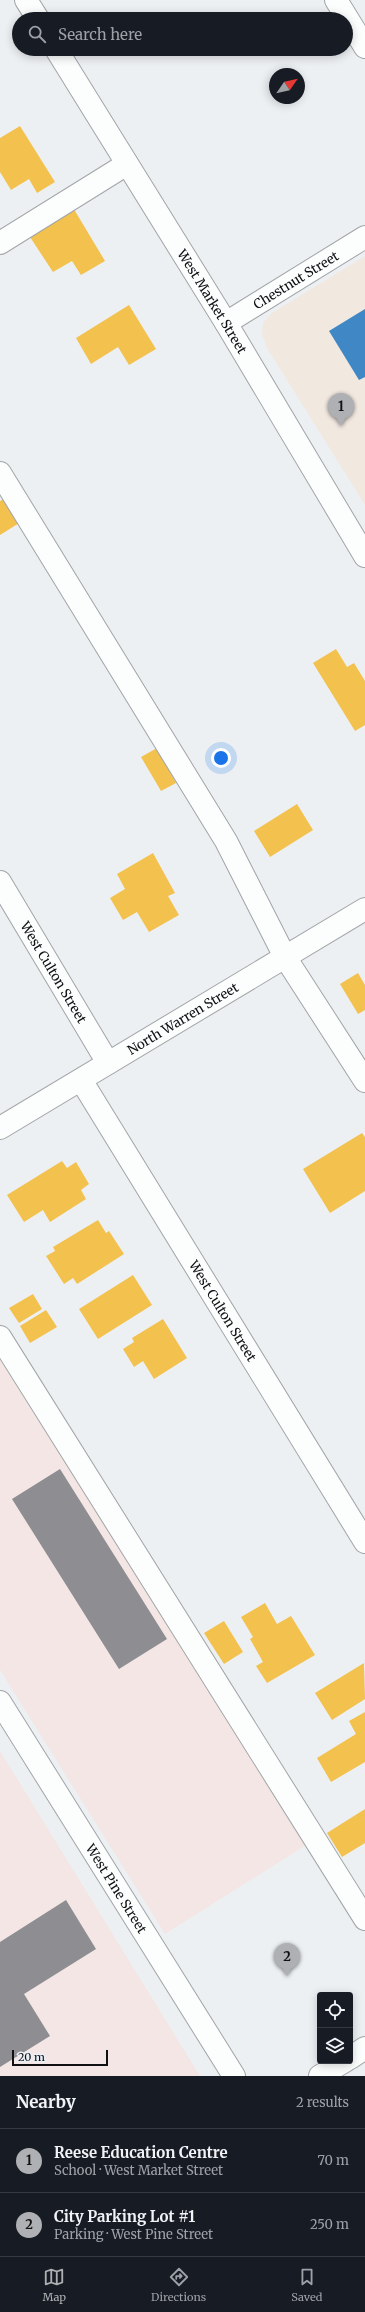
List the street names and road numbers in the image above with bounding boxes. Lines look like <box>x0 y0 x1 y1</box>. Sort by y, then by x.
street label: West Market Street <box>173 246 250 357</box>
street label: Chestnut Street <box>250 247 342 313</box>
street label: West Culton Street <box>16 918 90 1026</box>
street label: North Warren Street <box>124 979 242 1059</box>
street label: West Culton Street <box>184 1257 260 1365</box>
street label: West Pine Street <box>81 1840 151 1937</box>

